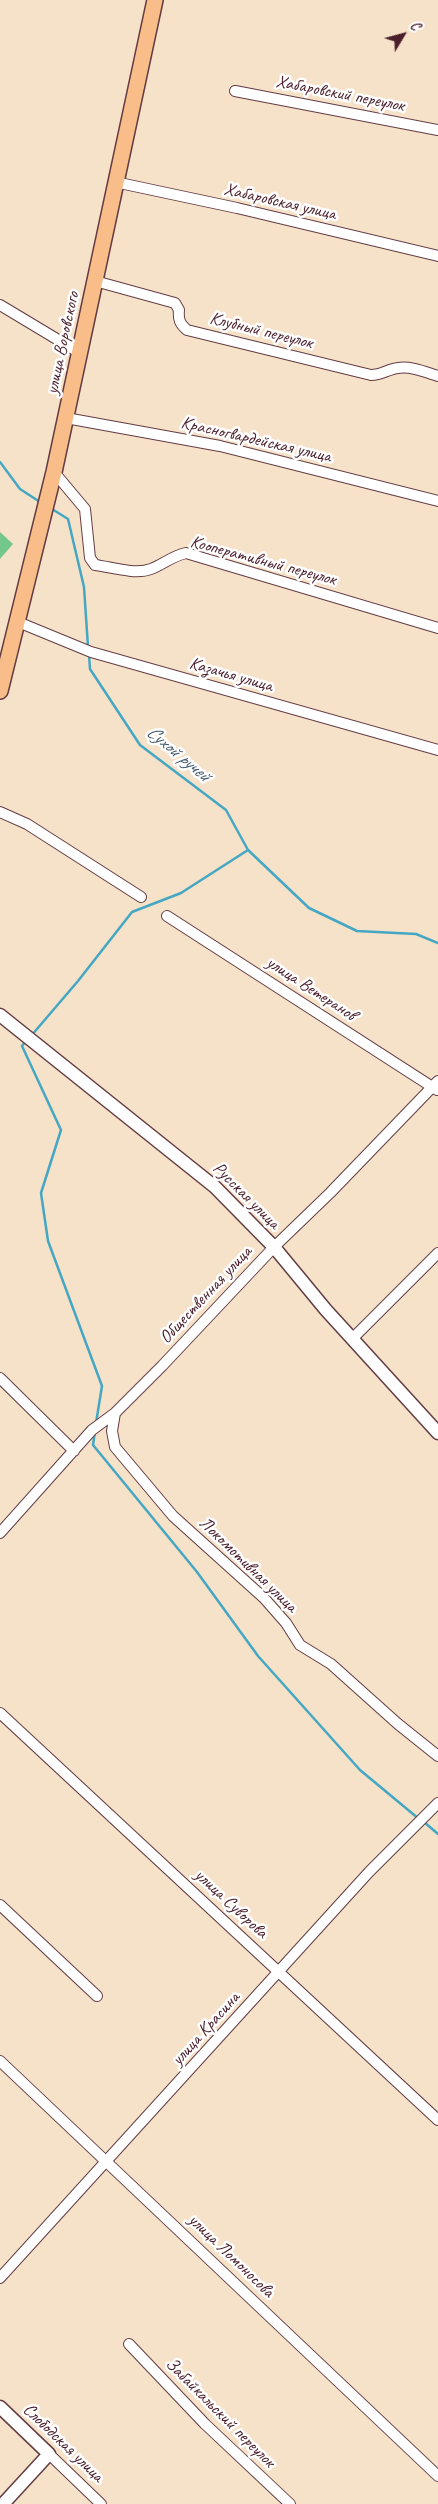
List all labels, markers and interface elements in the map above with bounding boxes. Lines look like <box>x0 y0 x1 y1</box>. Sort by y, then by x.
north arrow <box>378 10 428 60</box>
text: С <box>407 18 424 34</box>
street label: Хабаровский переулок <box>274 71 406 117</box>
street label: Хабаровская улица <box>222 179 338 225</box>
street label: улица Воровского <box>42 290 84 396</box>
street label: Клубный переулок <box>207 308 315 354</box>
street label: Красногвардейская улица <box>179 412 333 468</box>
street label: Кооперативный переулок <box>188 531 338 591</box>
street label: Казачья улица <box>187 653 275 697</box>
water label: Сухой ручей <box>142 721 214 787</box>
street label: улица Ветеранов <box>262 952 360 1026</box>
street label: Русская улица <box>208 1158 284 1234</box>
street label: Общественная улица <box>155 1242 257 1348</box>
street label: Локомотивная улица <box>194 1513 302 1617</box>
street label: улица Суворова <box>190 1865 272 1943</box>
street label: улица Красина <box>167 1988 245 2070</box>
street label: улица Ломоносова <box>183 2210 279 2302</box>
street label: Забайкальский переулок <box>161 2354 279 2472</box>
street label: Слободская улица <box>18 2399 108 2487</box>

